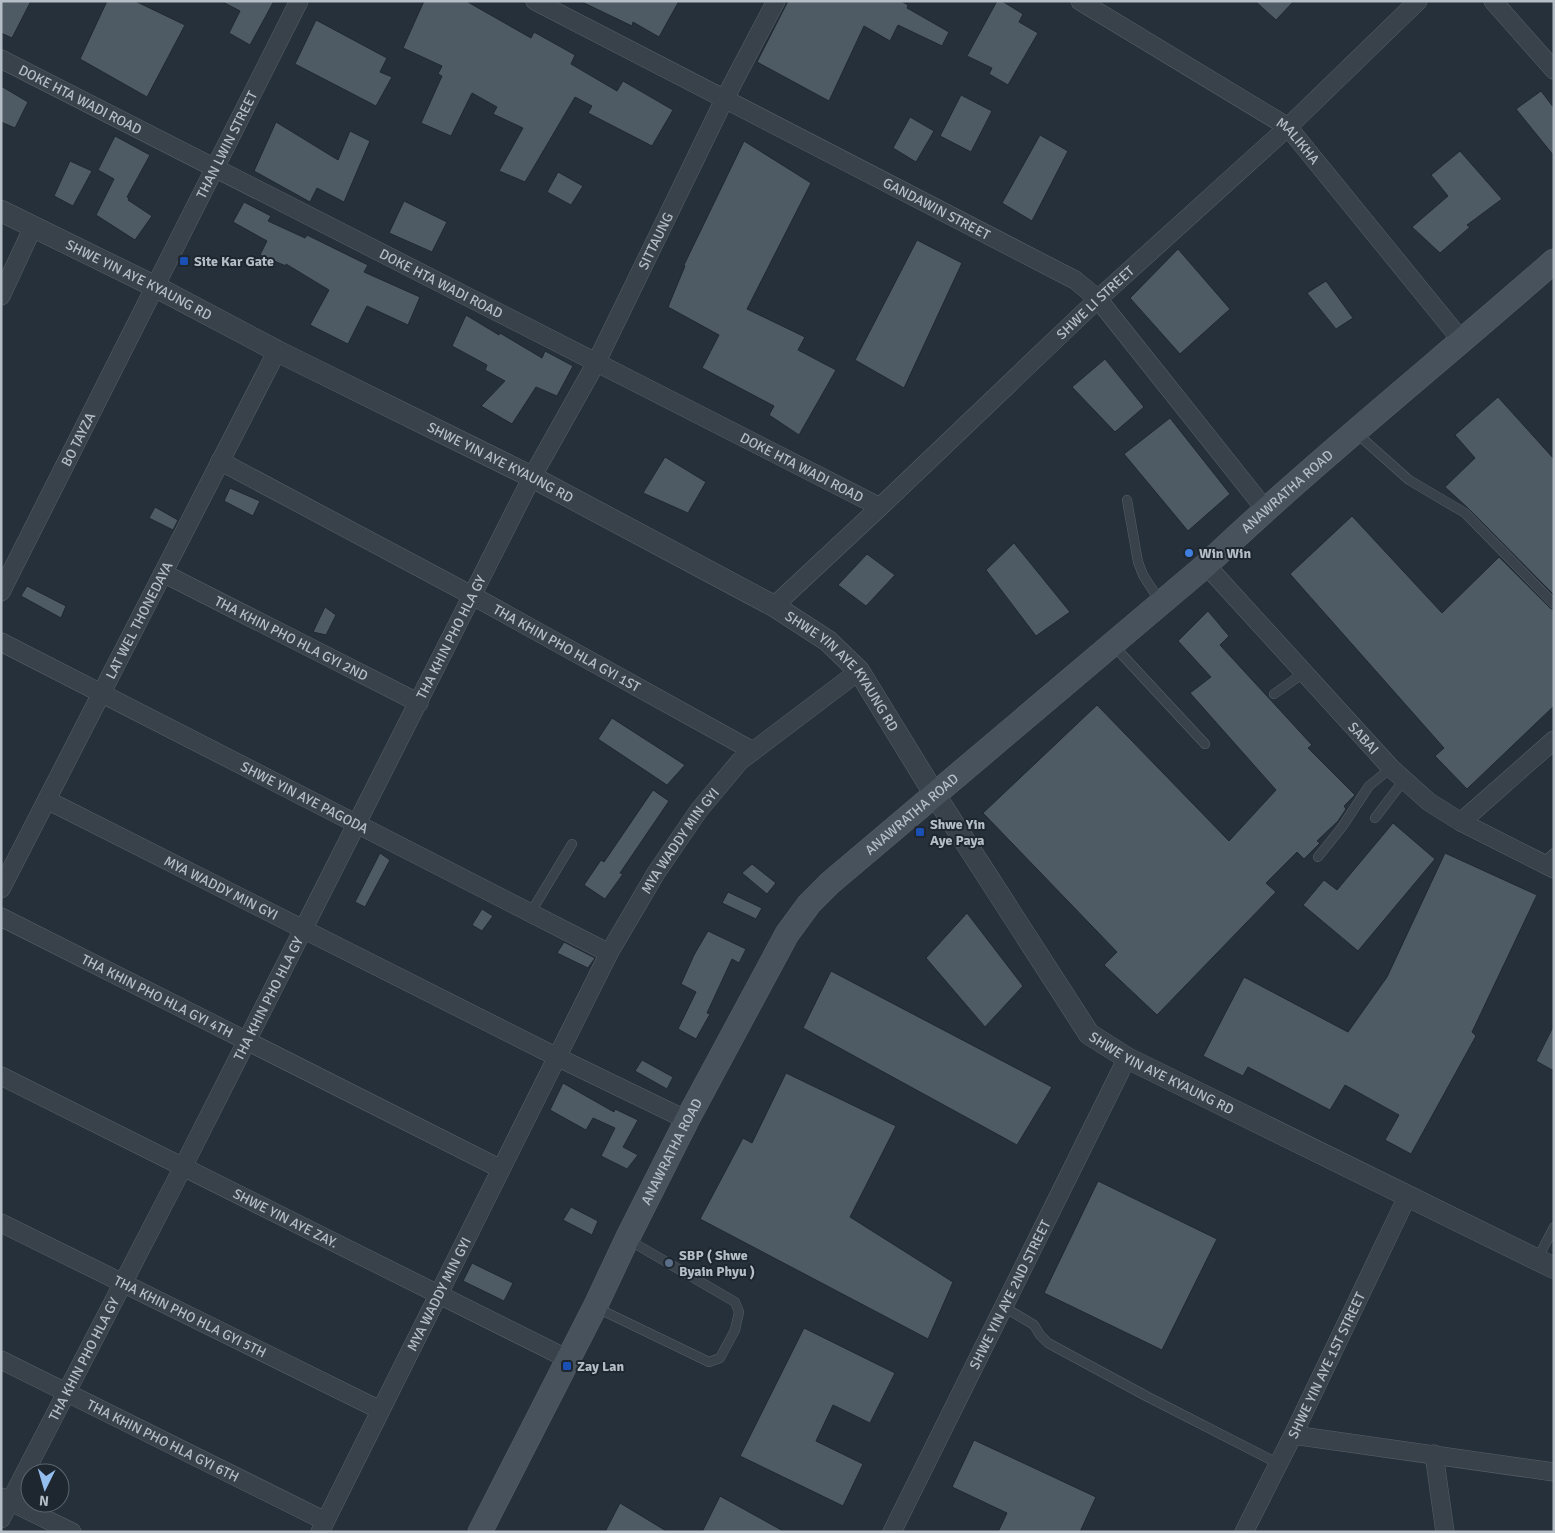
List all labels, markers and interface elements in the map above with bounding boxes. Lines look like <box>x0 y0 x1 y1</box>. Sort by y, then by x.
street label: DOKE HTA WADI ROAD <box>16 61 145 138</box>
street label: THAN LWIN STREET <box>192 88 261 201</box>
street label: MALIKHA <box>1273 114 1324 168</box>
street label: GANDAWIN STREET <box>880 174 993 243</box>
street label: SITTAUNG <box>634 210 677 272</box>
street label: SHWE YIN AYE KYAUNG RD <box>63 236 215 324</box>
street label: DOKE HTA WADI ROAD <box>377 245 506 322</box>
place label: Site Kar Gate <box>194 253 274 270</box>
marker: Site Kar Gate <box>178 255 190 267</box>
street label: SHWE LI STREET <box>1053 262 1138 343</box>
street label: BO TAYZA <box>57 409 99 469</box>
street label: SHWE YIN AYE KYAUNG RD <box>425 418 576 506</box>
street label: DOKE HTA WADI ROAD <box>737 429 866 506</box>
street label: ANAWRATHA ROAD <box>1237 446 1336 537</box>
place label: Win Win <box>1199 545 1251 562</box>
marker: Win Win <box>1183 547 1195 559</box>
street label: LAT WEL THONEDAYA <box>102 558 176 682</box>
street label: THA KHIN PHO HLA GY <box>413 572 489 702</box>
street label: THA KHIN PHO HLA GYI 2ND <box>212 592 371 684</box>
street label: THA KHIN PHO HLA GYI 1ST <box>490 600 643 696</box>
street label: SHWE YIN AYE KYAUNG RD <box>782 607 902 734</box>
street label: SABAI <box>1345 718 1383 758</box>
street label: SHWE YIN AYE PAGODA <box>238 758 372 837</box>
street label: ANAWRATHA ROAD <box>861 770 962 858</box>
street label: MYA WADDY MIN GYI <box>637 784 722 897</box>
place label: Shwe Yin Aye Paya <box>930 816 986 849</box>
marker: Shwe Yin Aye Paya <box>914 826 926 838</box>
street label: MYA WADDY MIN GYI <box>161 852 281 924</box>
street label: THA KHIN PHO HLA GY <box>230 934 307 1063</box>
street label: THA KHIN PHO HLA GYI 4TH <box>79 950 236 1041</box>
street label: SHWE YIN AYE KYAUNG RD <box>1086 1028 1237 1118</box>
street label: ANAWRATHA ROAD <box>637 1095 706 1208</box>
street label: SHWE YIN AYE ZAY. <box>230 1185 341 1251</box>
street label: SHWE YIN AYE 2ND STREET <box>966 1217 1054 1372</box>
street label: MYA WADDY MIN GYI <box>403 1234 474 1354</box>
place label: SBP ( Shwe Byain Phyu ) <box>679 1247 755 1280</box>
marker: SBP ( Shwe Byain Phyu ) <box>663 1257 675 1269</box>
street label: THA KHIN PHO HLA GYI 5TH <box>111 1272 269 1361</box>
street label: SHWE YIN AYE 1ST STREET <box>1284 1289 1369 1441</box>
street label: THA KHIN PHO HLA GY <box>45 1295 123 1424</box>
place label: Zay Lan <box>577 1358 625 1375</box>
marker: Zay Lan <box>561 1360 573 1372</box>
street label: THA KHIN PHO HLA GYI 6TH <box>84 1396 242 1485</box>
north arrow <box>20 1463 70 1513</box>
text: N <box>38 1492 50 1509</box>

